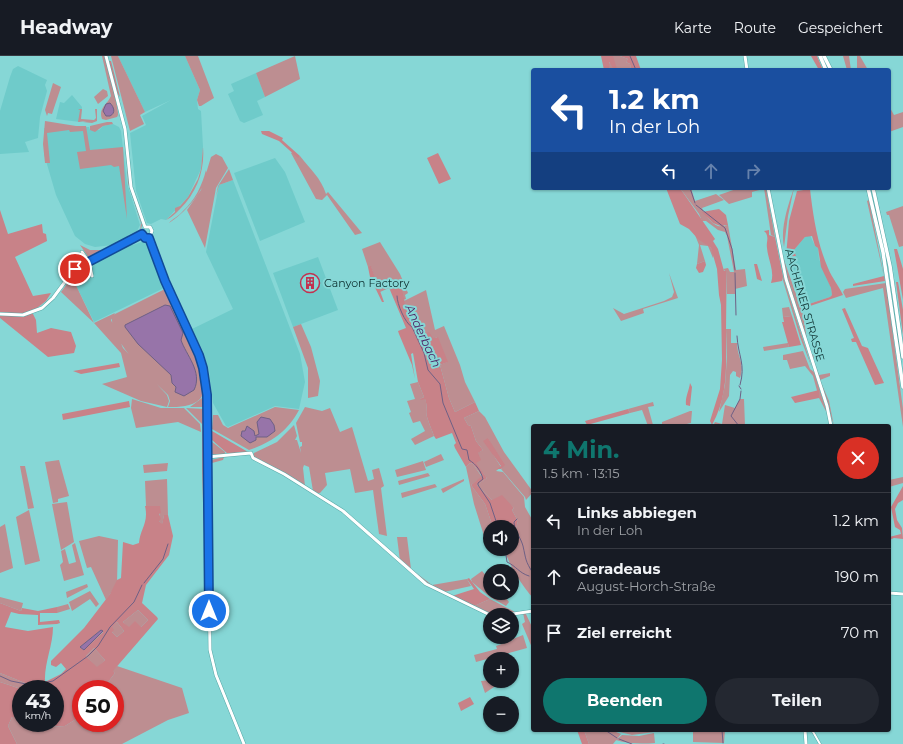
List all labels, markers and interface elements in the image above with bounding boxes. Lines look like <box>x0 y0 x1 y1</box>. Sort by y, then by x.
text: Headway <box>20 16 112 39</box>
text: Karte <box>674 19 712 37</box>
text: Route <box>734 19 776 37</box>
text: Gespeichert <box>798 19 883 37</box>
text: 1.2 km <box>609 82 700 116</box>
icon: left <box>543 84 595 136</box>
text: In der Loh <box>609 116 700 138</box>
icon: left <box>658 160 680 182</box>
icon: ahead <box>700 160 722 182</box>
icon: right <box>742 160 764 182</box>
street label: AACHENER STRASSE <box>782 247 828 363</box>
pin <box>58 252 92 286</box>
icon: arrive <box>64 258 86 280</box>
building icon: Canyon Factory <box>299 272 321 294</box>
place label: Canyon Factory <box>324 276 409 290</box>
water label: Anderbach <box>402 301 445 370</box>
text: 4 Min. <box>543 435 619 464</box>
button: close <box>837 437 879 479</box>
text: 1.5 km · 13:15 <box>543 465 620 481</box>
text: Links abbiegen <box>577 503 697 522</box>
icon: left <box>543 510 565 532</box>
text: 1.2 km <box>833 511 879 530</box>
map controls <box>483 520 519 732</box>
button: sound <box>483 520 519 556</box>
text: In der Loh <box>577 522 643 538</box>
text: Geradeaus <box>577 559 660 578</box>
button: search <box>483 564 519 600</box>
icon: ahead <box>543 566 565 588</box>
text: 190 m <box>835 567 879 586</box>
text: August-Horch-Straße <box>577 578 716 594</box>
position arrow <box>188 590 230 632</box>
button: layers <box>483 608 519 644</box>
icon: arrive <box>543 622 565 644</box>
text: Ziel erreicht <box>577 623 672 642</box>
text: 70 m <box>841 623 879 642</box>
button: + <box>483 652 519 688</box>
button: Beenden <box>543 678 707 724</box>
button: Teilen <box>715 678 879 724</box>
speed limit sign: 50 <box>72 680 124 732</box>
text: 43 <box>25 689 51 713</box>
button: − <box>483 696 519 732</box>
text: km/h <box>25 709 51 722</box>

